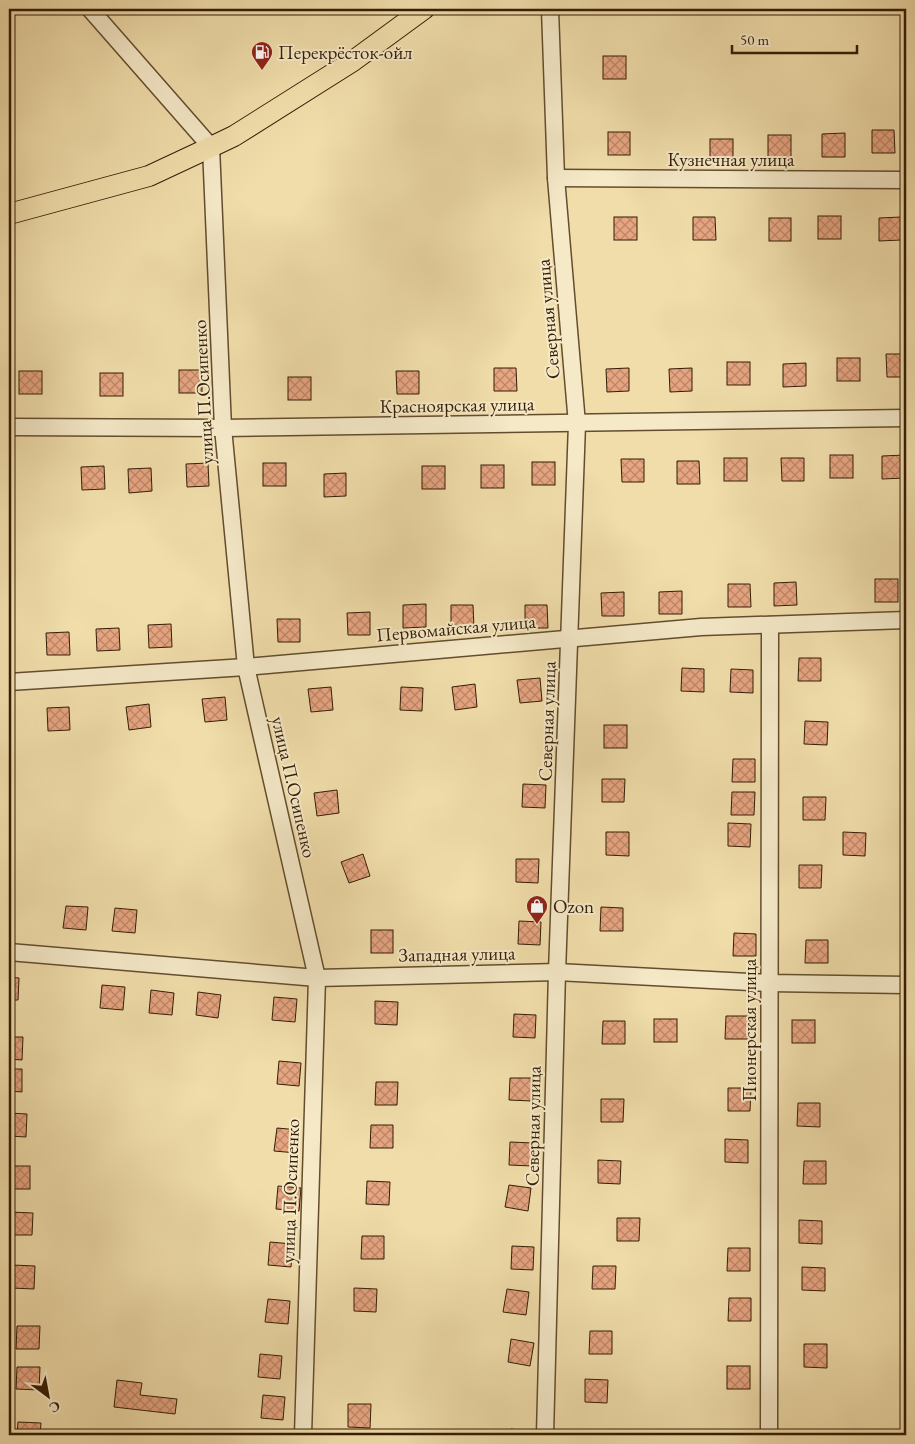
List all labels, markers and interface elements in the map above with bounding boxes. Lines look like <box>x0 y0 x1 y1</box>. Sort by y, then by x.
scale bar <box>732 22 858 54</box>
text: 50 m <box>740 30 769 49</box>
fuel station icon: Перекрёсток-ойл <box>250 40 274 71</box>
place label: Перекрёсток-ойл <box>278 40 412 65</box>
street label: Кузнечная улица <box>667 147 795 172</box>
street label: Северная улица <box>530 258 566 380</box>
street label: улица П.Осипенко <box>187 319 219 465</box>
street label: Красноярская улица <box>379 391 535 419</box>
street label: Первомайская улица <box>375 609 537 647</box>
street label: Северная улица <box>532 660 562 782</box>
street label: улица П.Осипенко <box>266 714 322 860</box>
shop icon: Ozon <box>525 894 549 925</box>
place label: Ozon <box>553 894 594 919</box>
street label: Западная улица <box>398 940 516 968</box>
street label: Пионерская улица <box>737 958 762 1101</box>
street label: Северная улица <box>519 1065 547 1186</box>
street label: улица П.Осипенко <box>275 1118 305 1264</box>
north arrow <box>22 1372 72 1422</box>
text: С <box>46 1397 64 1417</box>

